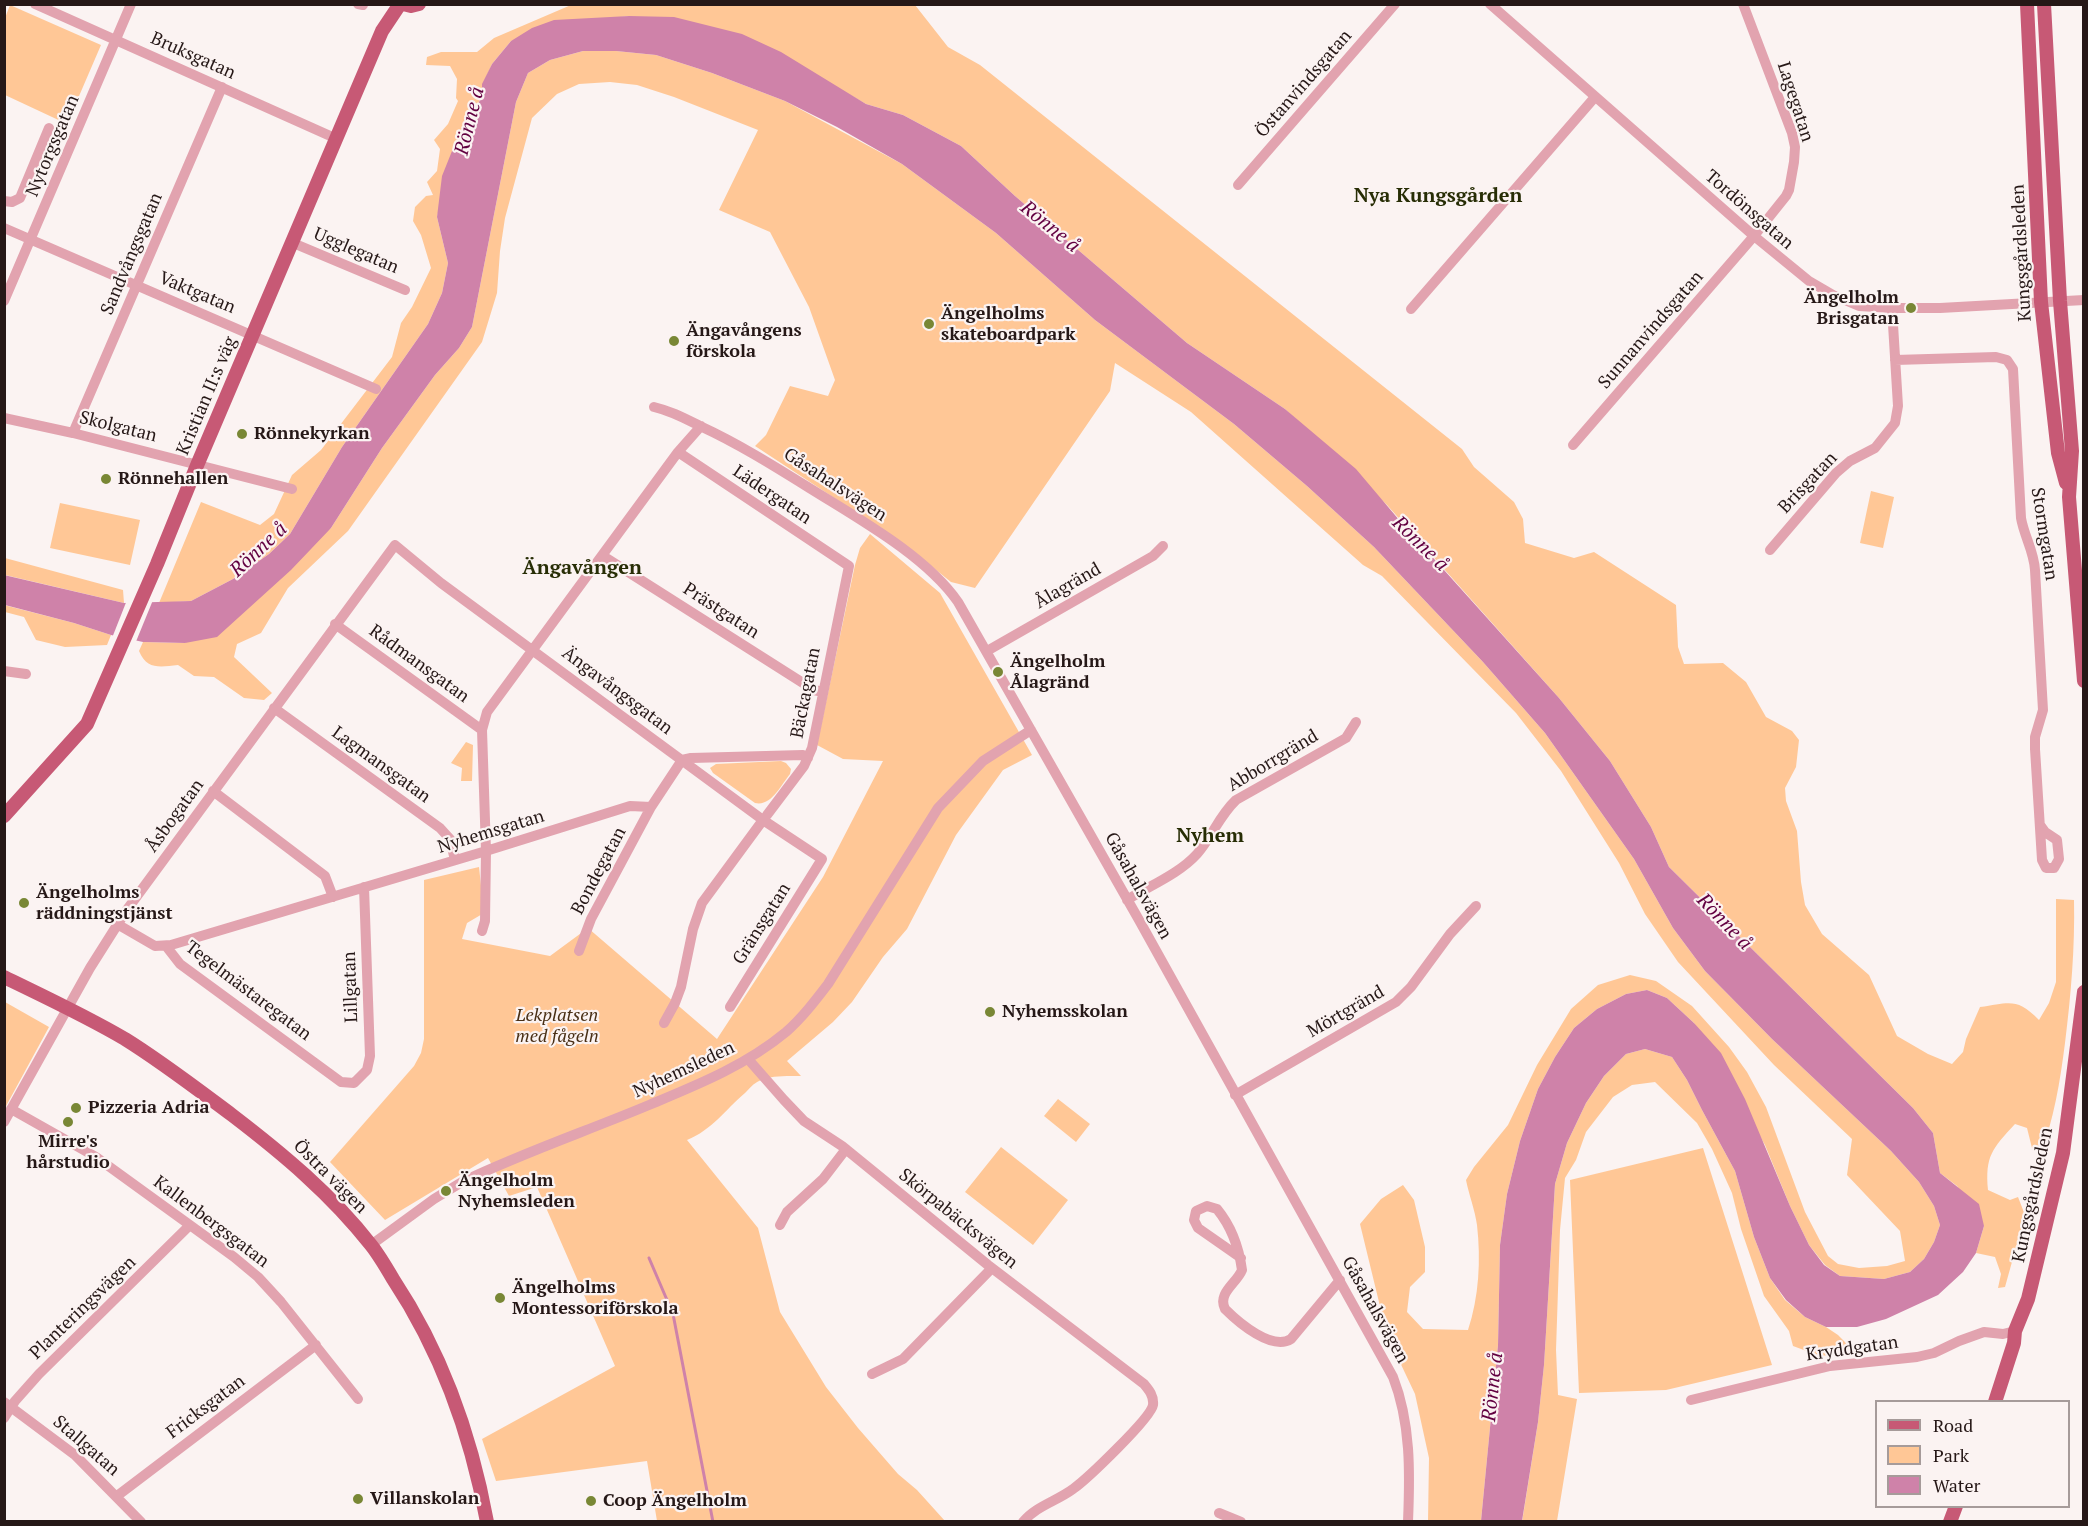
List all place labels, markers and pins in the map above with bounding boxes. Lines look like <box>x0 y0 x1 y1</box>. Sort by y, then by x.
place label: Ängelholm Brisgatan <box>1804 287 1899 330</box>
marker: Ängelholm Brisgatan <box>1904 301 1918 315</box>
place label: Ängelholms skateboardpark <box>941 303 1076 346</box>
marker: Ängelholms skateboardpark <box>922 317 936 331</box>
place label: Ängavångens förskola <box>686 320 802 362</box>
marker: Ängavångens förskola <box>667 334 681 348</box>
place label: Rönnekyrkan <box>254 423 370 445</box>
marker: Rönnekyrkan <box>235 427 249 441</box>
place label: Rönnehallen <box>118 468 228 490</box>
marker: Rönnehallen <box>99 472 113 486</box>
place label: Ängelholm Ålagränd <box>1010 651 1105 694</box>
marker: Ängelholm Ålagränd <box>991 665 1005 679</box>
place label: Ängelholms räddningstjänst <box>36 882 173 924</box>
marker: Ängelholms räddningstjänst <box>17 896 31 910</box>
place label: Nyhemsskolan <box>1002 1001 1128 1023</box>
marker: Nyhemsskolan <box>983 1005 997 1019</box>
place label: Pizzeria Adria <box>88 1097 209 1119</box>
marker: Pizzeria Adria <box>69 1101 83 1115</box>
marker: Mirre's hårstudio <box>61 1115 75 1129</box>
place label: Mirre's hårstudio <box>26 1131 110 1174</box>
place label: Ängelholm Nyhemsleden <box>458 1170 575 1212</box>
marker: Ängelholm Nyhemsleden <box>439 1184 453 1198</box>
place label: Ängelholms Montessoriförskola <box>512 1277 678 1320</box>
marker: Ängelholms Montessoriförskola <box>493 1291 507 1305</box>
place label: Villanskolan <box>370 1488 479 1510</box>
place label: Coop Ängelholm <box>603 1490 747 1512</box>
marker: Villanskolan <box>351 1492 365 1506</box>
marker: Coop Ängelholm <box>584 1494 598 1508</box>

